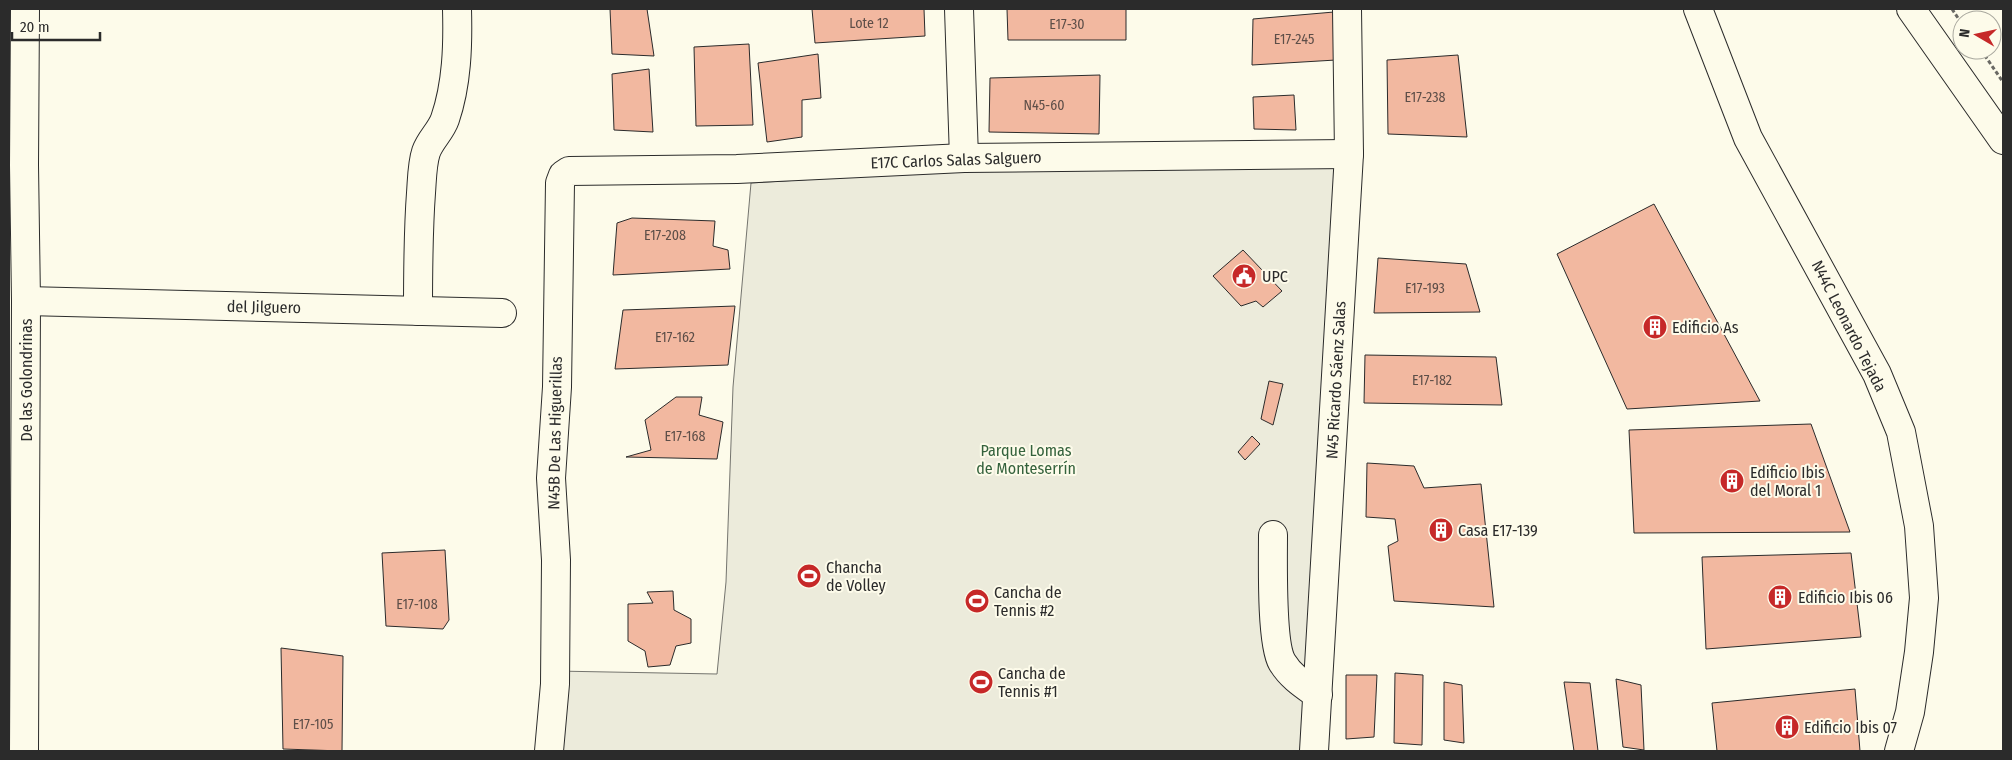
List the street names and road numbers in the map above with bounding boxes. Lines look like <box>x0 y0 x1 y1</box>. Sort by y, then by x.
street label: E17C Carlos Salas Salguero <box>870 148 1042 172</box>
street label: N44C Leonardo Tejada <box>1808 257 1890 395</box>
street label: del Jilguero <box>227 297 301 317</box>
street label: N45 Ricardo Sáenz Salas <box>1322 300 1350 459</box>
street label: De las Golondrinas <box>17 318 36 442</box>
street label: N45B De Las Higuerillas <box>544 356 566 510</box>

